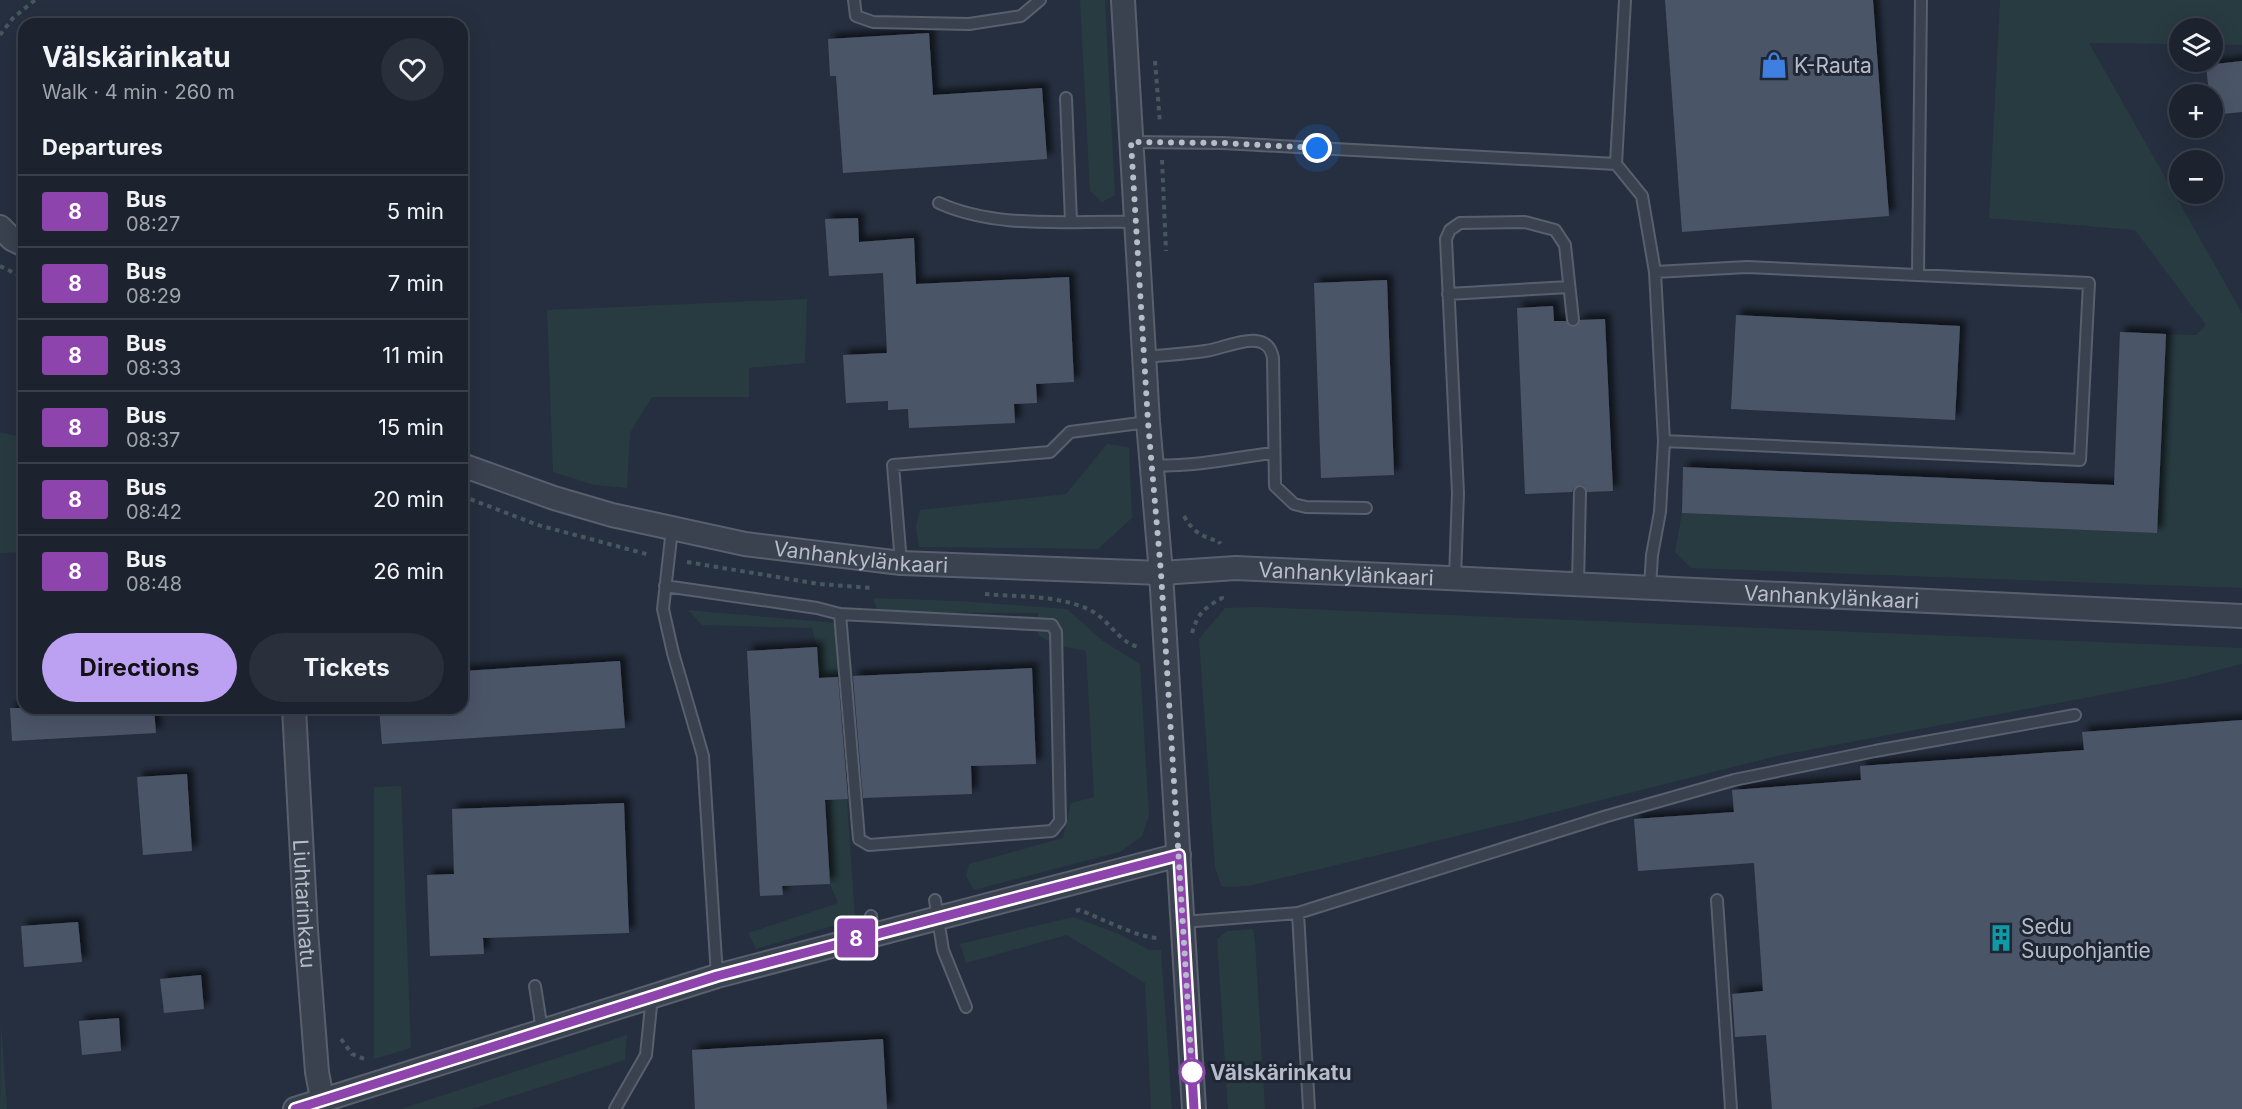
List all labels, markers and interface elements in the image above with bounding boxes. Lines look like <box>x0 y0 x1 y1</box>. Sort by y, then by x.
map controls <box>2169 18 2223 204</box>
button: layers <box>2169 18 2223 72</box>
button: heart <box>381 38 444 101</box>
text: Välskärinkatu <box>42 40 231 74</box>
shop icon: K-Rauta <box>1759 50 1789 80</box>
place label: K-Rauta <box>1794 53 1872 78</box>
text: Walk · 4 min · 260 m <box>42 80 235 104</box>
button: + <box>2169 84 2223 138</box>
your location <box>1302 133 1332 163</box>
text: Departures <box>42 134 163 160</box>
button: − <box>2169 150 2223 204</box>
text: Bus <box>126 186 167 212</box>
text: 5 min <box>387 198 444 224</box>
text: 8 <box>68 199 82 224</box>
text: 08:27 <box>126 212 180 236</box>
text: Bus <box>126 258 167 284</box>
text: 7 min <box>388 270 444 296</box>
text: 8 <box>68 271 82 296</box>
text: 08:29 <box>126 284 181 308</box>
text: Bus <box>126 330 167 356</box>
text: 11 min <box>382 342 444 368</box>
text: 8 <box>68 343 82 368</box>
text: 08:33 <box>126 356 181 380</box>
text: Bus <box>126 402 167 428</box>
text: 15 min <box>378 414 444 440</box>
text: 8 <box>68 415 82 440</box>
text: 08:37 <box>126 428 180 452</box>
text: Bus <box>126 474 167 500</box>
text: 20 min <box>373 486 444 512</box>
text: 8 <box>68 487 82 512</box>
text: 08:42 <box>126 500 182 524</box>
street label: Vanhankylänkaari <box>772 535 949 577</box>
text: Bus <box>126 546 167 572</box>
street label: Vanhankylänkaari <box>1258 557 1434 590</box>
text: 26 min <box>373 558 444 584</box>
text: 8 <box>68 559 82 584</box>
text: 08:48 <box>126 572 182 596</box>
street label: Vanhankylänkaari <box>1743 580 1920 613</box>
button: Directions <box>42 633 237 702</box>
button: Tickets <box>249 633 444 702</box>
street label: Liuhtarinkatu <box>289 839 321 969</box>
place label: Sedu Suupohjantie <box>2021 914 2151 963</box>
line badge: 8 <box>836 918 876 958</box>
building icon: Sedu Suupohjantie <box>1986 923 2016 953</box>
text: 8 <box>849 926 863 951</box>
marker: Välskärinkatu <box>1179 1059 1205 1085</box>
place label: Välskärinkatu <box>1210 1060 1351 1085</box>

